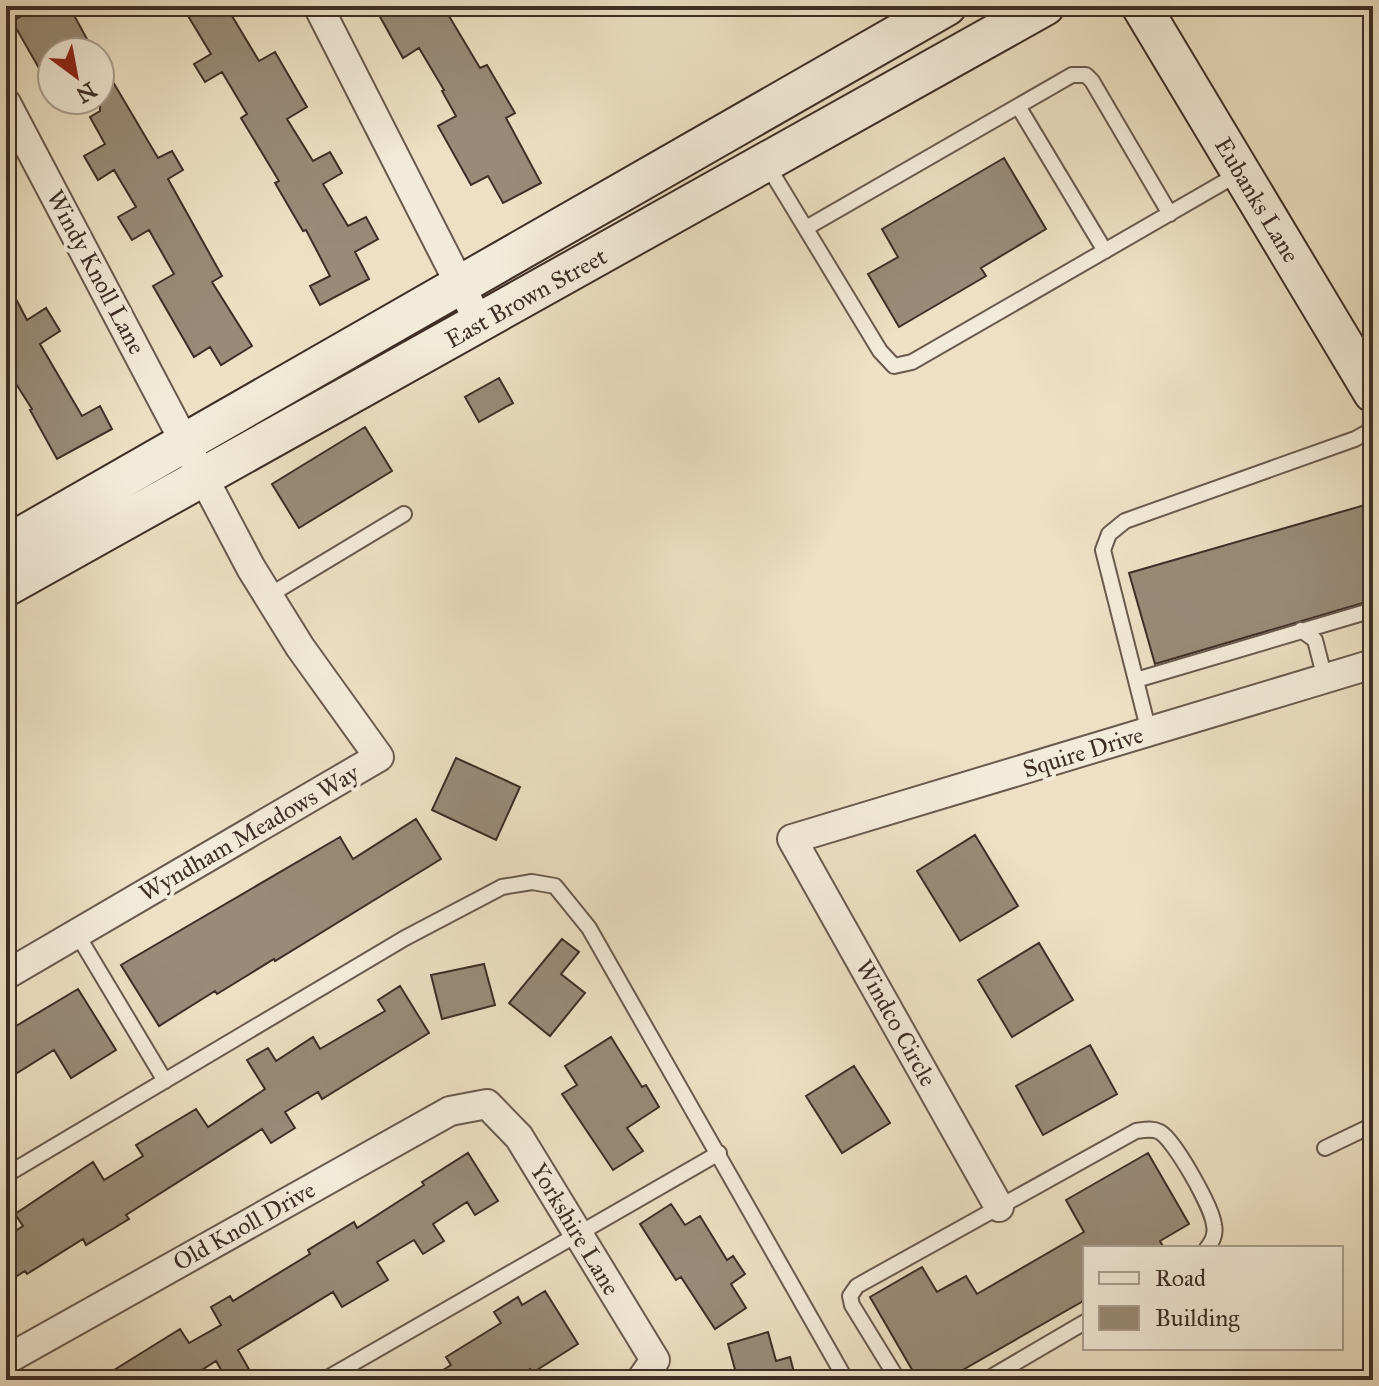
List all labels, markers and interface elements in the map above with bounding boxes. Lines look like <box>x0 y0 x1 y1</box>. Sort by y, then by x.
north arrow <box>36 36 116 116</box>
text: N <box>71 76 101 109</box>
street label: Eubanks Lane <box>1208 132 1306 268</box>
street label: Windy Knoll Lane <box>40 185 152 359</box>
street label: East Brown Street <box>440 241 612 355</box>
street label: Squire Drive <box>1019 720 1147 784</box>
street label: Wyndham Meadows Way <box>134 757 365 908</box>
street label: Windco Circle <box>849 954 943 1092</box>
street label: Yorkshire Lane <box>524 1157 626 1301</box>
street label: Old Knoll Drive <box>168 1175 320 1277</box>
legend <box>1083 1246 1343 1350</box>
text: Road <box>1155 1263 1206 1293</box>
text: Building <box>1155 1303 1240 1333</box>

